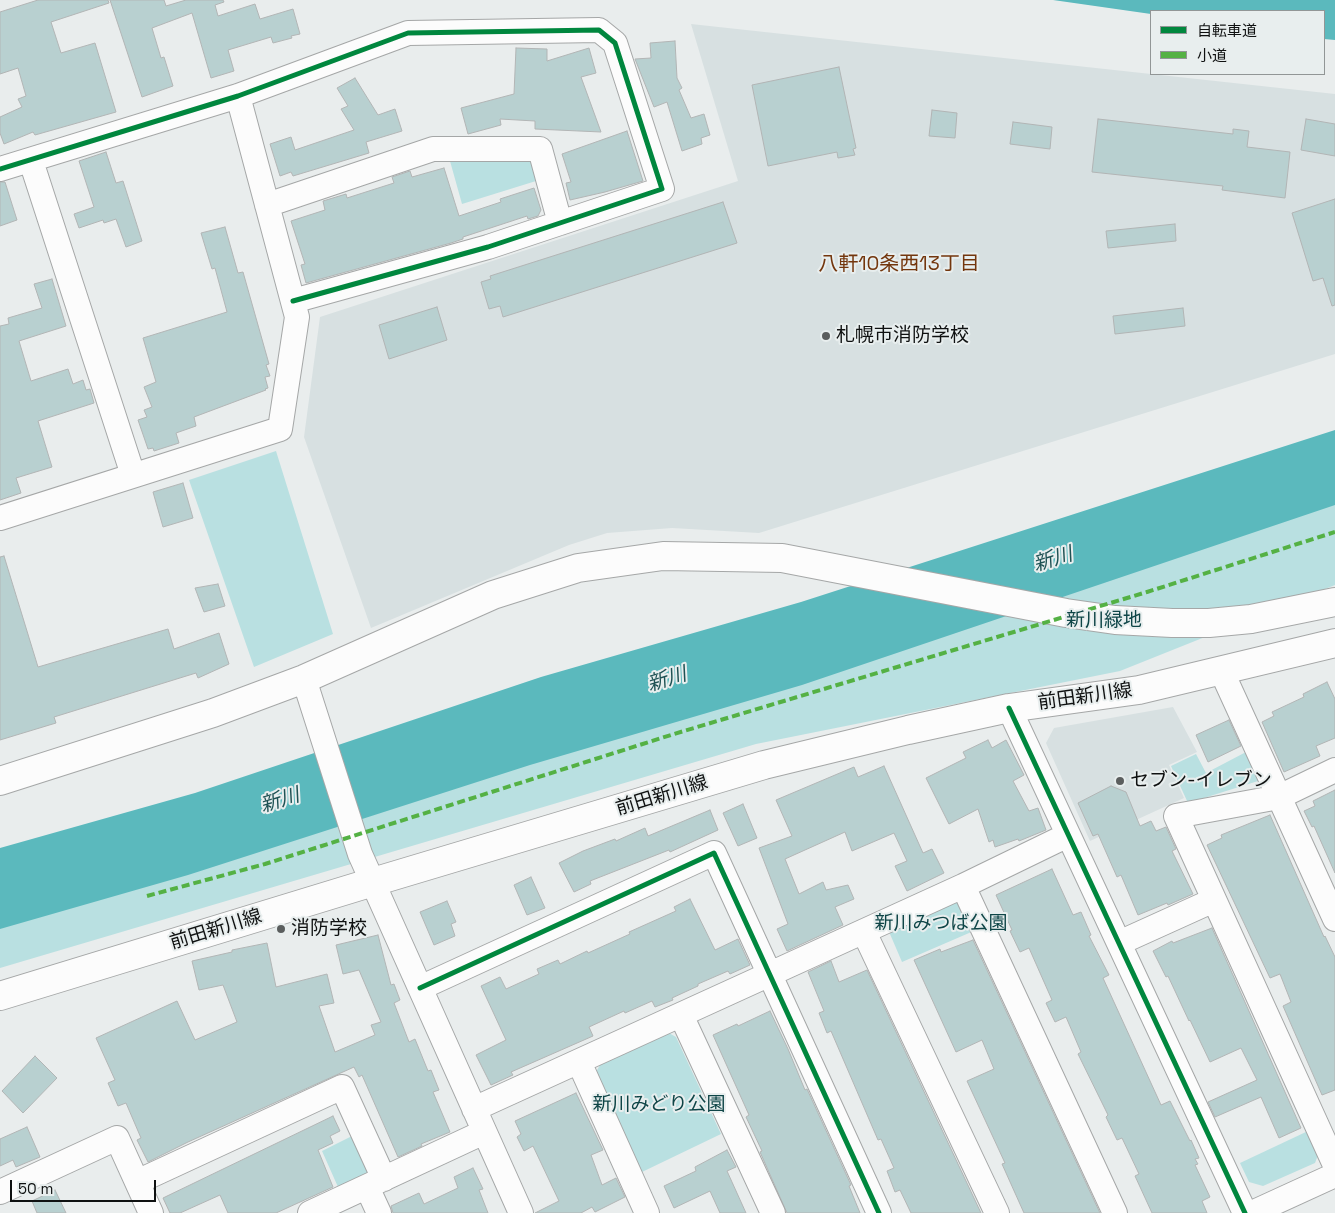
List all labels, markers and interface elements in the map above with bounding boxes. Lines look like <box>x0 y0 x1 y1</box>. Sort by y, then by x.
legend <box>1150 10 1325 75</box>
text: 自転車道 <box>1197 21 1257 40</box>
text: 小道 <box>1197 46 1227 65</box>
district label: 八軒10条西13丁目 <box>818 253 980 277</box>
place label: 札幌市消防学校 <box>836 325 969 347</box>
marker: 札幌市消防学校 <box>820 330 832 342</box>
water label: 新川 <box>1030 543 1076 577</box>
park label: 新川緑地 <box>1066 610 1142 632</box>
water label: 新川 <box>644 663 690 697</box>
street label: 前田新川線 <box>1036 679 1134 715</box>
place label: セブン-イレブン <box>1130 770 1272 792</box>
street label: 前田新川線 <box>613 771 711 821</box>
marker: セブン-イレブン <box>1114 775 1126 787</box>
water label: 新川 <box>257 784 303 818</box>
street label: 前田新川線 <box>167 905 265 955</box>
park label: 新川みつば公園 <box>875 913 1007 935</box>
place label: 消防学校 <box>291 918 367 940</box>
marker: 消防学校 <box>275 923 287 935</box>
park label: 新川みどり公園 <box>593 1094 725 1116</box>
scale bar <box>12 1170 159 1202</box>
text: 50 m <box>18 1179 53 1198</box>

